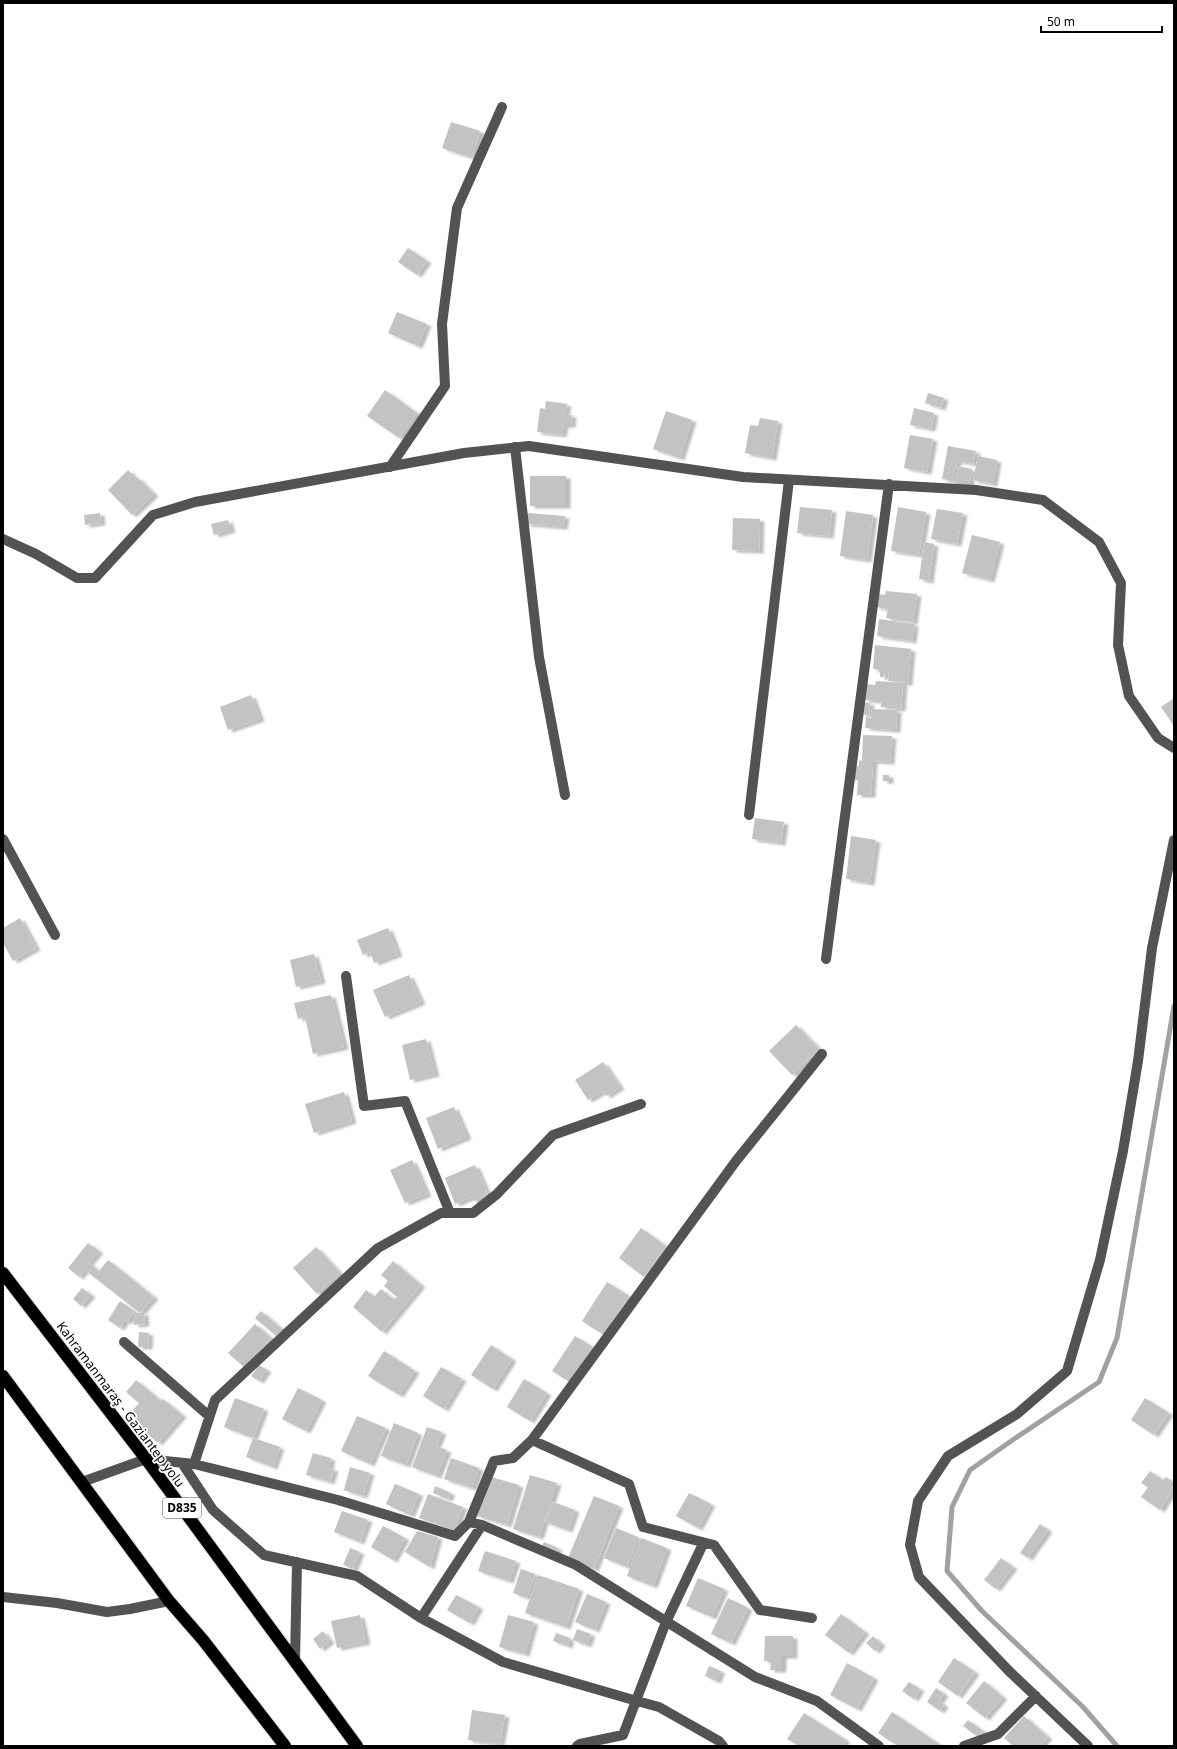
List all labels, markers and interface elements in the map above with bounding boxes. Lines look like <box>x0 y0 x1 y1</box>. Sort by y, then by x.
scale bar <box>1041 8 1162 34</box>
text: 50 m <box>1047 13 1075 30</box>
street label: Kahramanmaraş - Gaziantep yolu <box>53 1317 189 1491</box>
road number: D835 <box>163 1498 201 1518</box>

